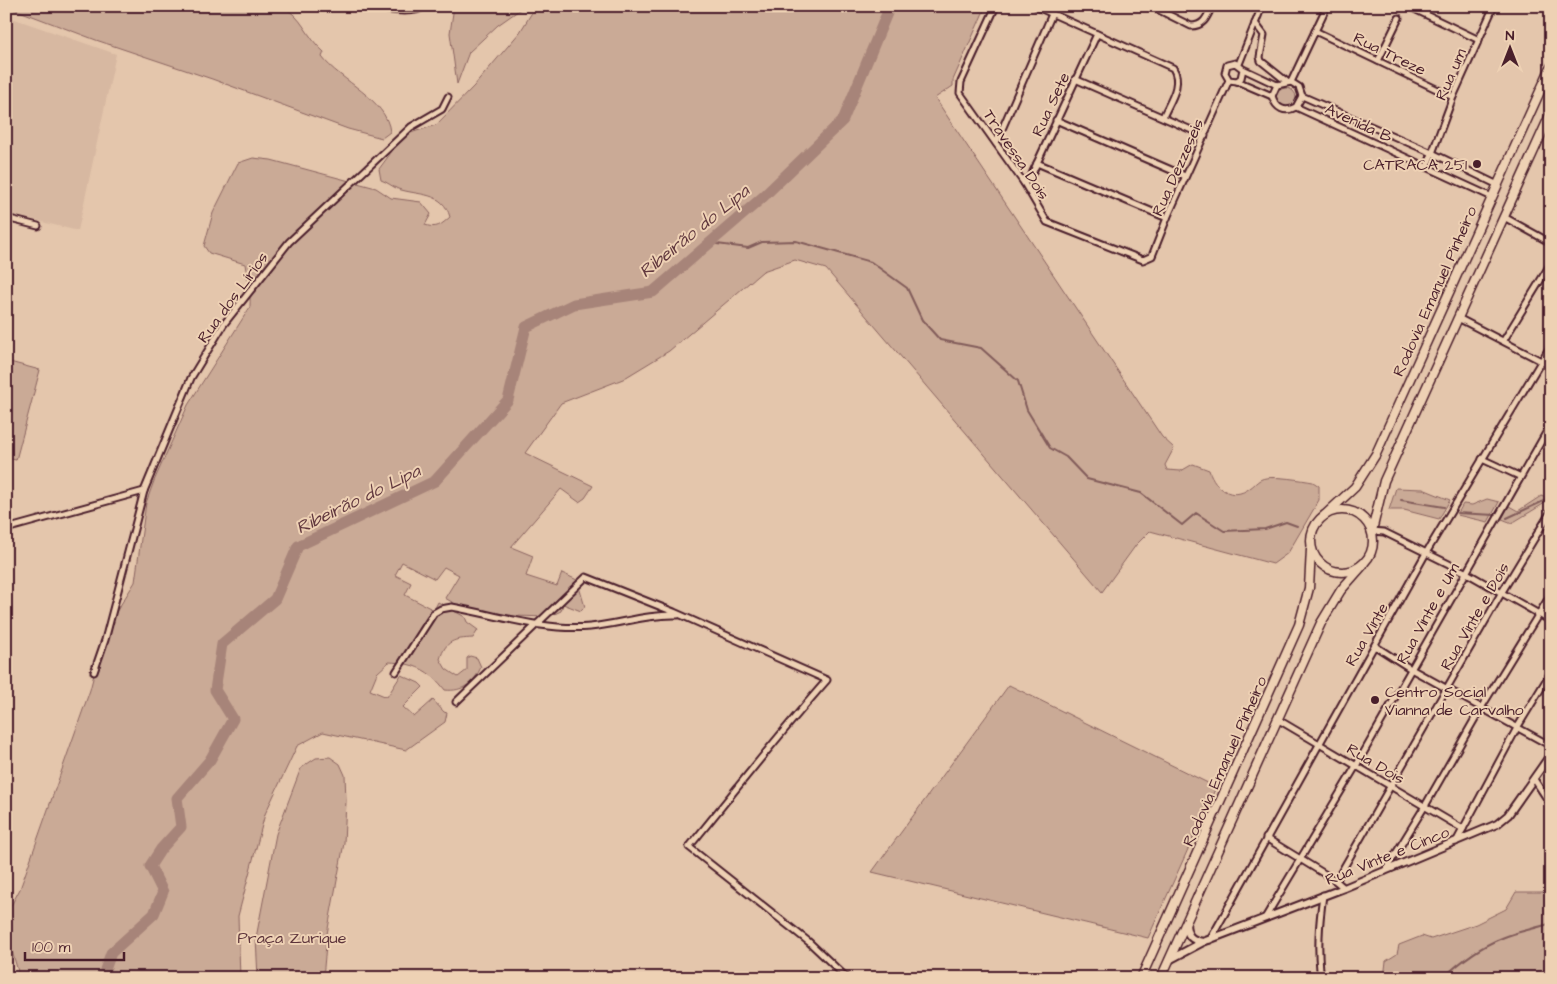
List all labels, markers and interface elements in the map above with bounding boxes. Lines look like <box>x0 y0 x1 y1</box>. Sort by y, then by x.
north arrow <box>1484 22 1534 72</box>
text: N <box>1506 26 1515 46</box>
street label: Rua Treze <box>1350 27 1430 81</box>
street label: Rua um <box>1430 44 1472 104</box>
street label: Rua Sete <box>1027 69 1075 140</box>
street label: Avenida B <box>1321 98 1396 148</box>
street label: Travessa Dois <box>978 105 1054 204</box>
street label: Rua Dezzeseis <box>1147 115 1209 220</box>
place label: CATRACA 251 <box>1363 154 1467 176</box>
marker: CATRACA 251 <box>1471 158 1483 170</box>
water label: Ribeirão do Lipa <box>634 179 755 284</box>
street label: Rodovia Emanuel Pinheiro <box>1387 203 1482 380</box>
street label: Rua dos Lírios <box>192 248 273 348</box>
water label: Ribeirão do Lipa <box>292 458 425 540</box>
street label: Rua Vinte e Um <box>1391 558 1465 668</box>
street label: Rua Vinte e Dois <box>1435 559 1515 674</box>
street label: Rua Vinte <box>1340 599 1394 670</box>
street label: Rodovia Emanuel Pinheiro <box>1177 673 1272 850</box>
place label: Centro Social Vianna de Carvalho <box>1385 681 1524 721</box>
marker: Centro Social Vianna de Carvalho <box>1369 694 1381 706</box>
street label: Rua Dois <box>1342 738 1409 790</box>
street label: Rua Vinte e Cinco <box>1322 821 1453 891</box>
park label: Praça Zurique <box>238 927 347 949</box>
scale bar <box>25 929 124 961</box>
text: 100 m <box>32 937 71 958</box>

